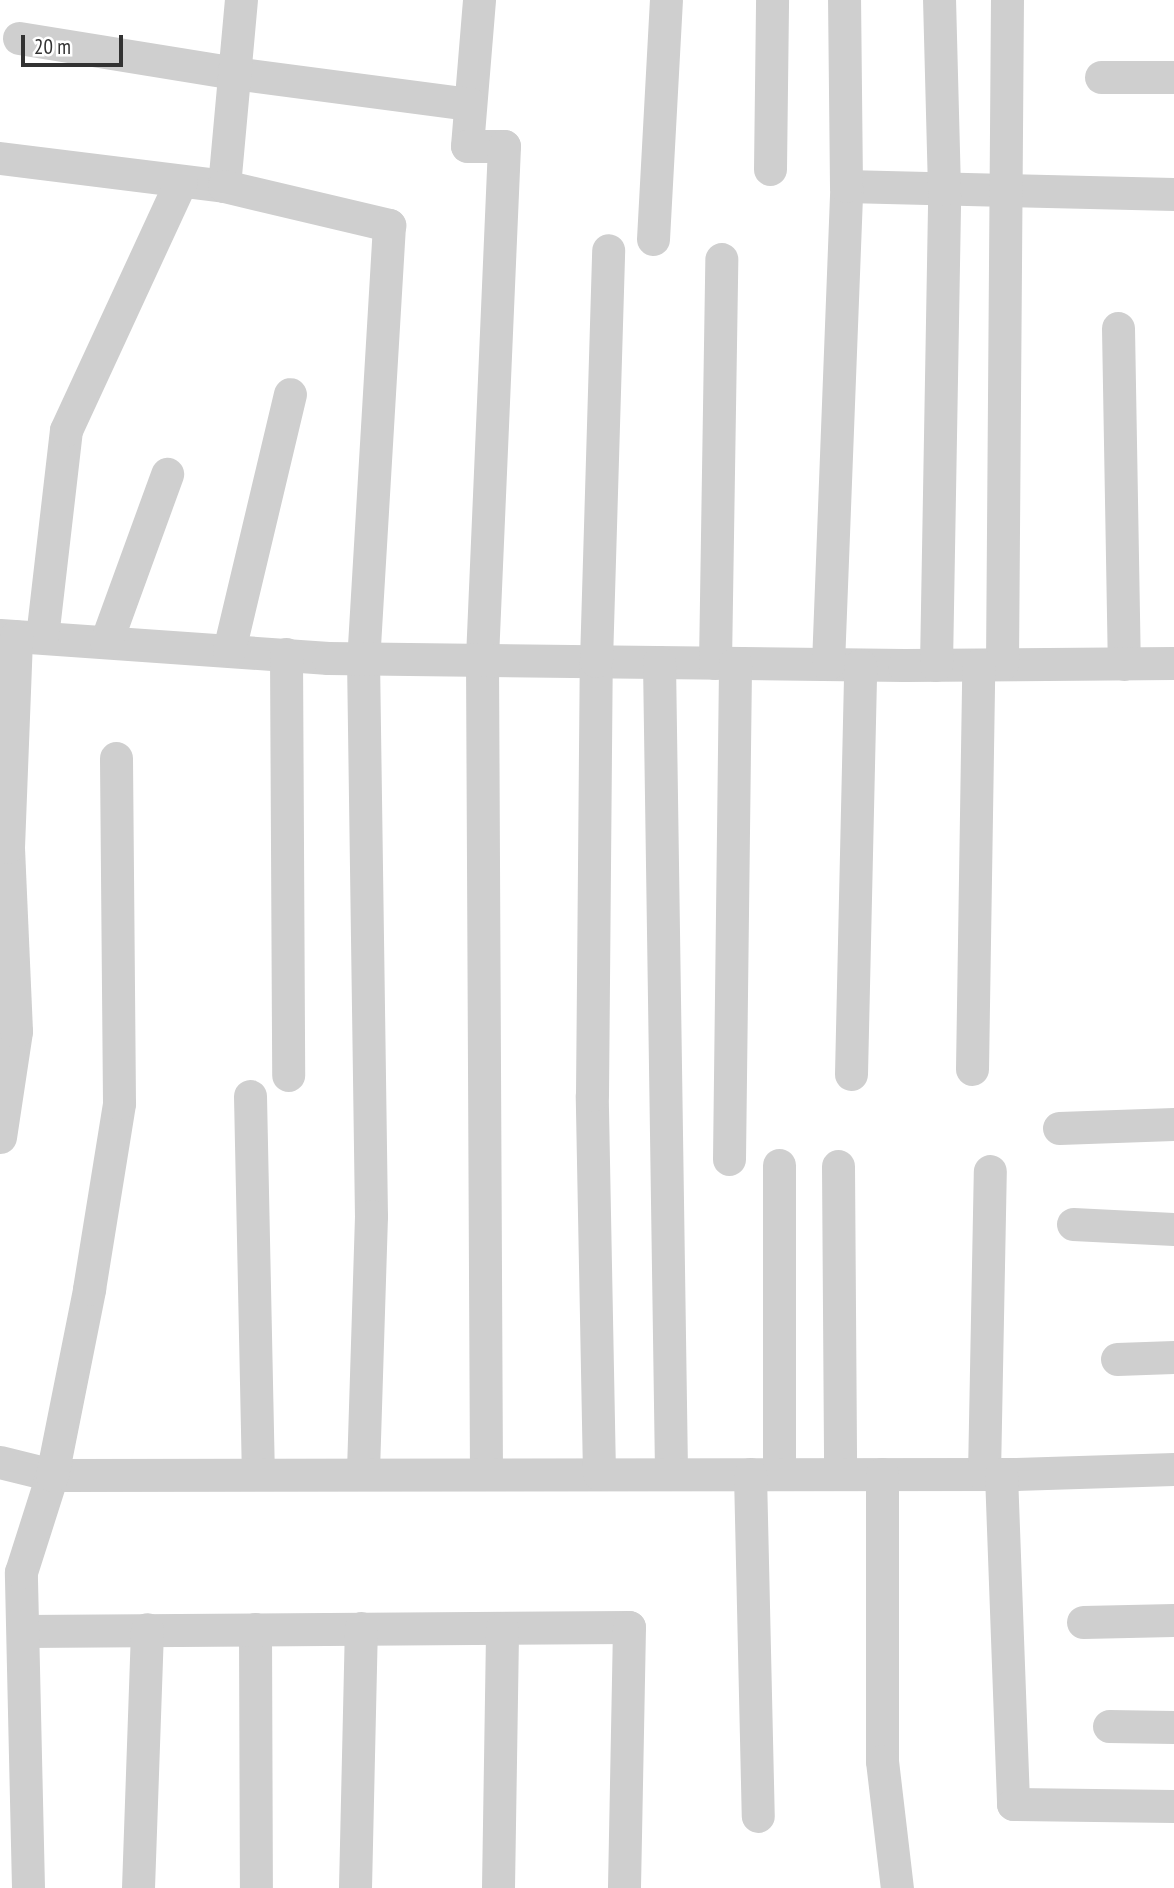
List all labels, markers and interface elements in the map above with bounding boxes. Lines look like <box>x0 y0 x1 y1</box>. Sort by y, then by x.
scale bar <box>24 21 126 65</box>
text: 20 m <box>34 33 71 60</box>

